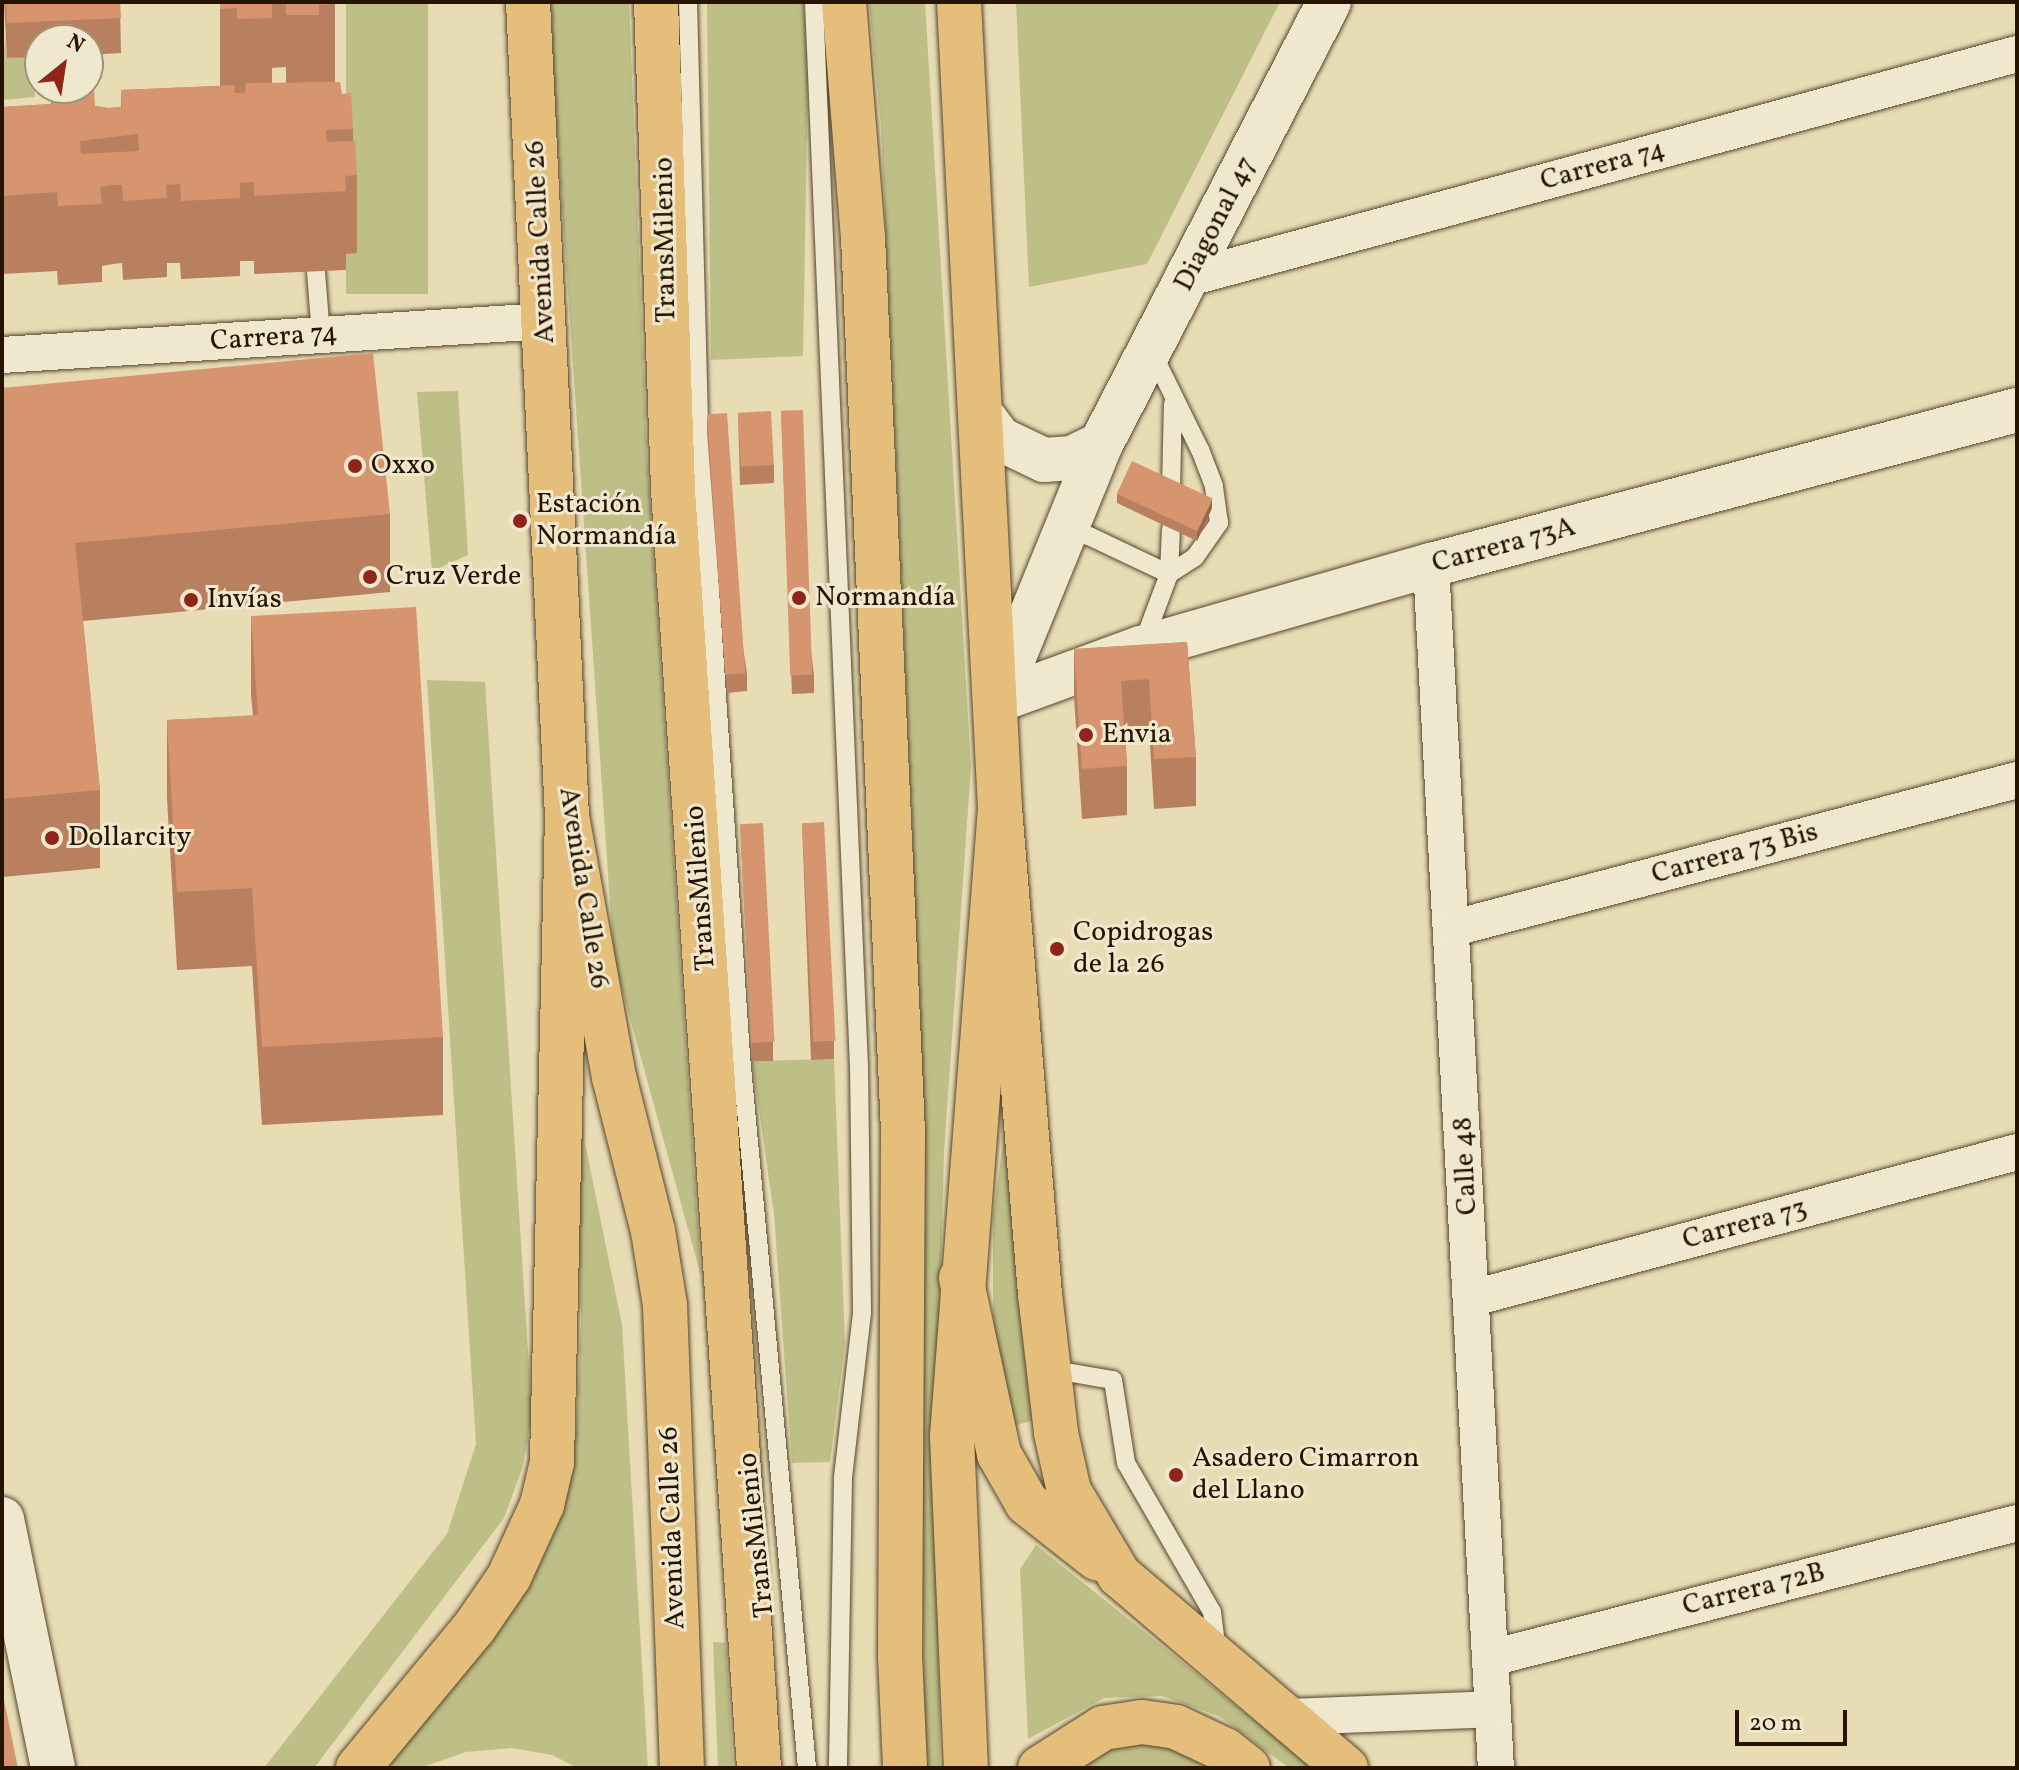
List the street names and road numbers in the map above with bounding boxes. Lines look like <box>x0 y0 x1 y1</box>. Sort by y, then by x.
street label: Carrera 74 <box>1537 133 1669 199</box>
street label: Avenida Calle 26 <box>519 140 563 344</box>
street label: Diagonal 47 <box>1168 151 1264 297</box>
street label: TransMilenio <box>648 157 684 323</box>
street label: Carrera 74 <box>209 317 339 359</box>
street label: Carrera 73A <box>1429 511 1579 581</box>
street label: Avenida Calle 26 <box>551 785 615 991</box>
street label: TransMilenio <box>678 804 724 972</box>
street label: Carrera 73 Bis <box>1648 816 1822 892</box>
street label: Calle 48 <box>1447 1116 1485 1216</box>
street label: Carrera 73 <box>1679 1192 1811 1258</box>
street label: Avenida Calle 26 <box>653 1426 693 1630</box>
street label: TransMilenio <box>732 1451 782 1619</box>
street label: Carrera 72B <box>1679 1556 1829 1624</box>

